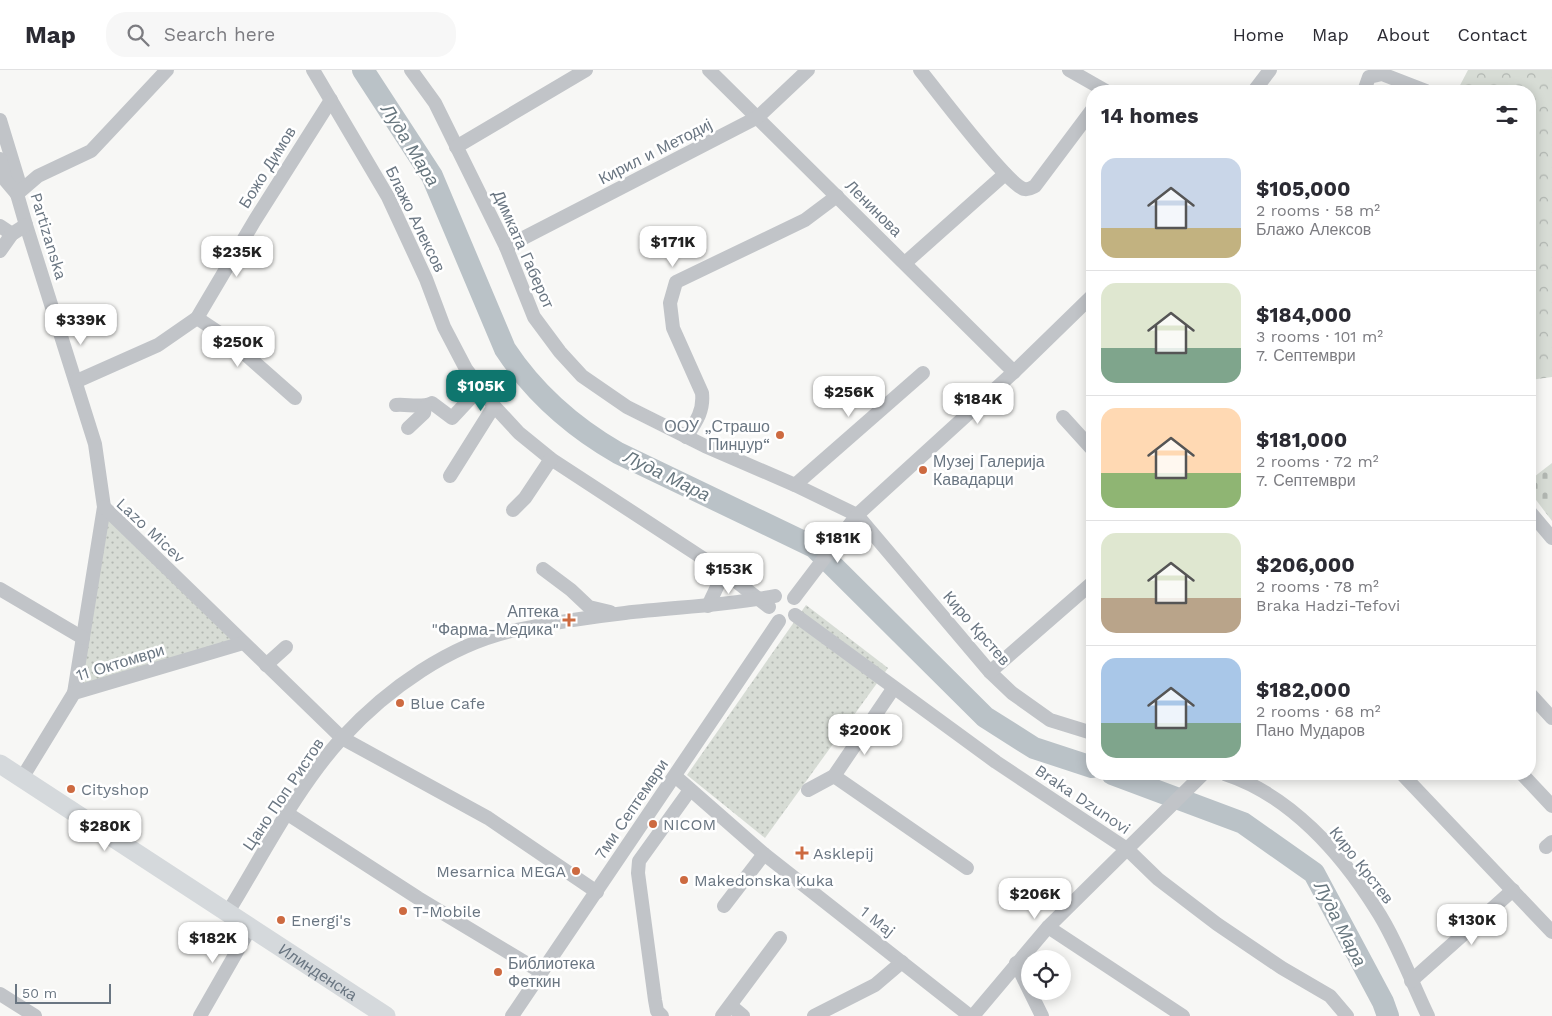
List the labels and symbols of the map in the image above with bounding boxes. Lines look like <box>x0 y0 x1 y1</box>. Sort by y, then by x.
water label: Луда Мара <box>376 99 444 190</box>
street label: Кирил и Методиј <box>595 115 715 188</box>
street label: Божо Димов <box>235 123 300 212</box>
street label: Блажо Алексов <box>382 163 449 275</box>
street label: Ленинова <box>841 176 906 241</box>
street label: Димката Габерот <box>489 187 558 312</box>
street label: Partizanska <box>26 190 71 282</box>
pin: $171K <box>638 226 708 268</box>
pin: $235K <box>202 236 272 278</box>
pin: $339K <box>46 304 116 346</box>
pin: $250K <box>203 326 273 368</box>
pin: $105K <box>446 370 516 412</box>
pin: $256K <box>814 376 884 418</box>
pin: $184K <box>943 382 1013 425</box>
place label: ООУ „Страшо Пинџур“ <box>664 417 770 454</box>
marker: ООУ „Страшо Пинџур“ <box>774 429 786 441</box>
water label: Луда Мара <box>620 445 713 505</box>
place label: Музеј Галерија Кавадарци <box>933 452 1045 489</box>
marker: Музеј Галерија Кавадарци <box>917 464 929 476</box>
street label: Lazo Micev <box>113 494 189 567</box>
pin: $181K <box>803 522 873 564</box>
pin: $153K <box>694 552 764 595</box>
street label: Киро Крстев <box>939 587 1014 669</box>
place label: Аптека "Фарма-Медика" <box>432 602 559 639</box>
marker: Аптека "Фарма-Медика" <box>563 614 575 626</box>
street label: 11 Октомври <box>74 640 166 685</box>
place label: Blue Cafe <box>410 694 485 713</box>
marker: Blue Cafe <box>394 697 406 709</box>
pin: $200K <box>830 714 900 756</box>
street label: Цано Поп Ристов <box>239 735 328 854</box>
street label: 7ми Септември <box>591 756 672 863</box>
street label: Braka Dzunovi <box>1031 761 1134 838</box>
place label: Cityshop <box>81 780 149 799</box>
marker: Cityshop <box>65 783 77 795</box>
pin: $280K <box>70 810 140 852</box>
place label: NICOM <box>663 815 716 834</box>
marker: NICOM <box>647 818 659 830</box>
street label: Киро Крстев <box>1326 823 1397 908</box>
place label: Asklepij <box>813 844 874 863</box>
marker: Asklepij <box>795 846 809 860</box>
place label: Mesarnica MEGA <box>436 862 566 881</box>
marker: Mesarnica MEGA <box>570 865 582 877</box>
place label: Makedonska Kuka <box>694 871 834 890</box>
marker: Makedonska Kuka <box>678 874 690 886</box>
water label: Луда Мара <box>1310 877 1371 970</box>
pin: $206K <box>1000 878 1070 920</box>
place label: T-Mobile <box>413 902 481 921</box>
street label: 1 Maj <box>857 902 899 941</box>
pin: $130K <box>1437 904 1507 946</box>
marker: T-Mobile <box>397 905 409 917</box>
place label: Energi's <box>291 911 351 930</box>
marker: Energi's <box>275 914 287 926</box>
pin: $182K <box>178 922 248 964</box>
street label: Илинденска <box>275 940 361 1005</box>
place label: Библиотека Феткин <box>508 954 595 991</box>
marker: Библиотека Феткин <box>492 966 504 978</box>
scale bar <box>15 981 111 1004</box>

